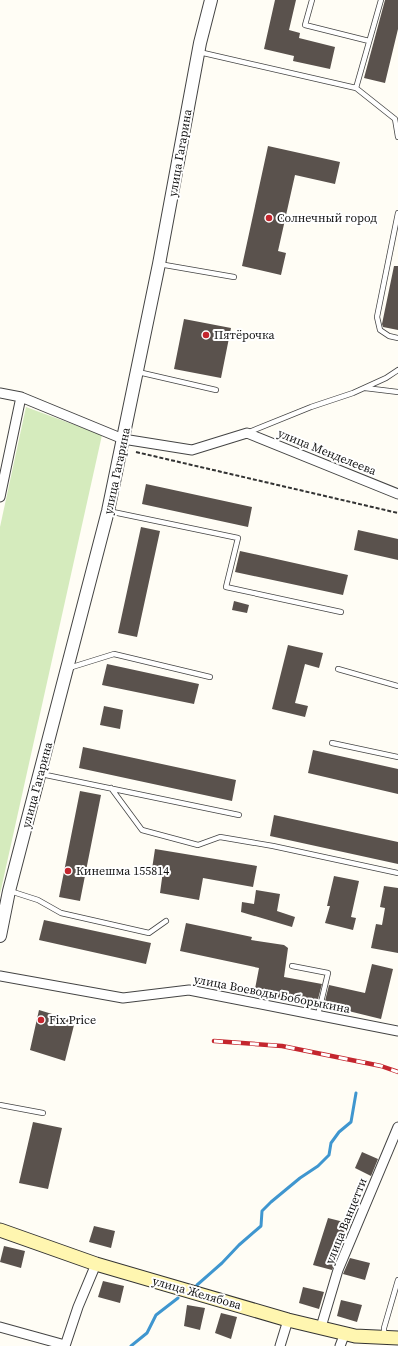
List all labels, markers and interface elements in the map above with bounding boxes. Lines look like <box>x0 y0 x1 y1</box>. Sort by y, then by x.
street label: улица Гагарина <box>164 107 196 198</box>
place label: Солнечный город <box>277 210 377 226</box>
marker: Солнечный город <box>264 213 274 223</box>
place label: Пятёрочка <box>214 327 275 343</box>
marker: Пятёрочка <box>201 330 211 340</box>
street label: улица Гагарина <box>100 425 134 516</box>
street label: улица Менделеева <box>275 425 379 479</box>
street label: улица Гагарина <box>18 739 56 830</box>
place label: Кинешма 155814 <box>76 863 169 879</box>
marker: Кинешма 155814 <box>63 866 73 876</box>
street label: улица Воеводы Боборыкина <box>192 971 352 1017</box>
place label: Fix Price <box>49 1012 96 1028</box>
marker: Fix Price <box>36 1015 46 1025</box>
street label: улица Ванцетти <box>321 1175 371 1267</box>
street label: улица Желябова <box>151 1273 244 1314</box>

